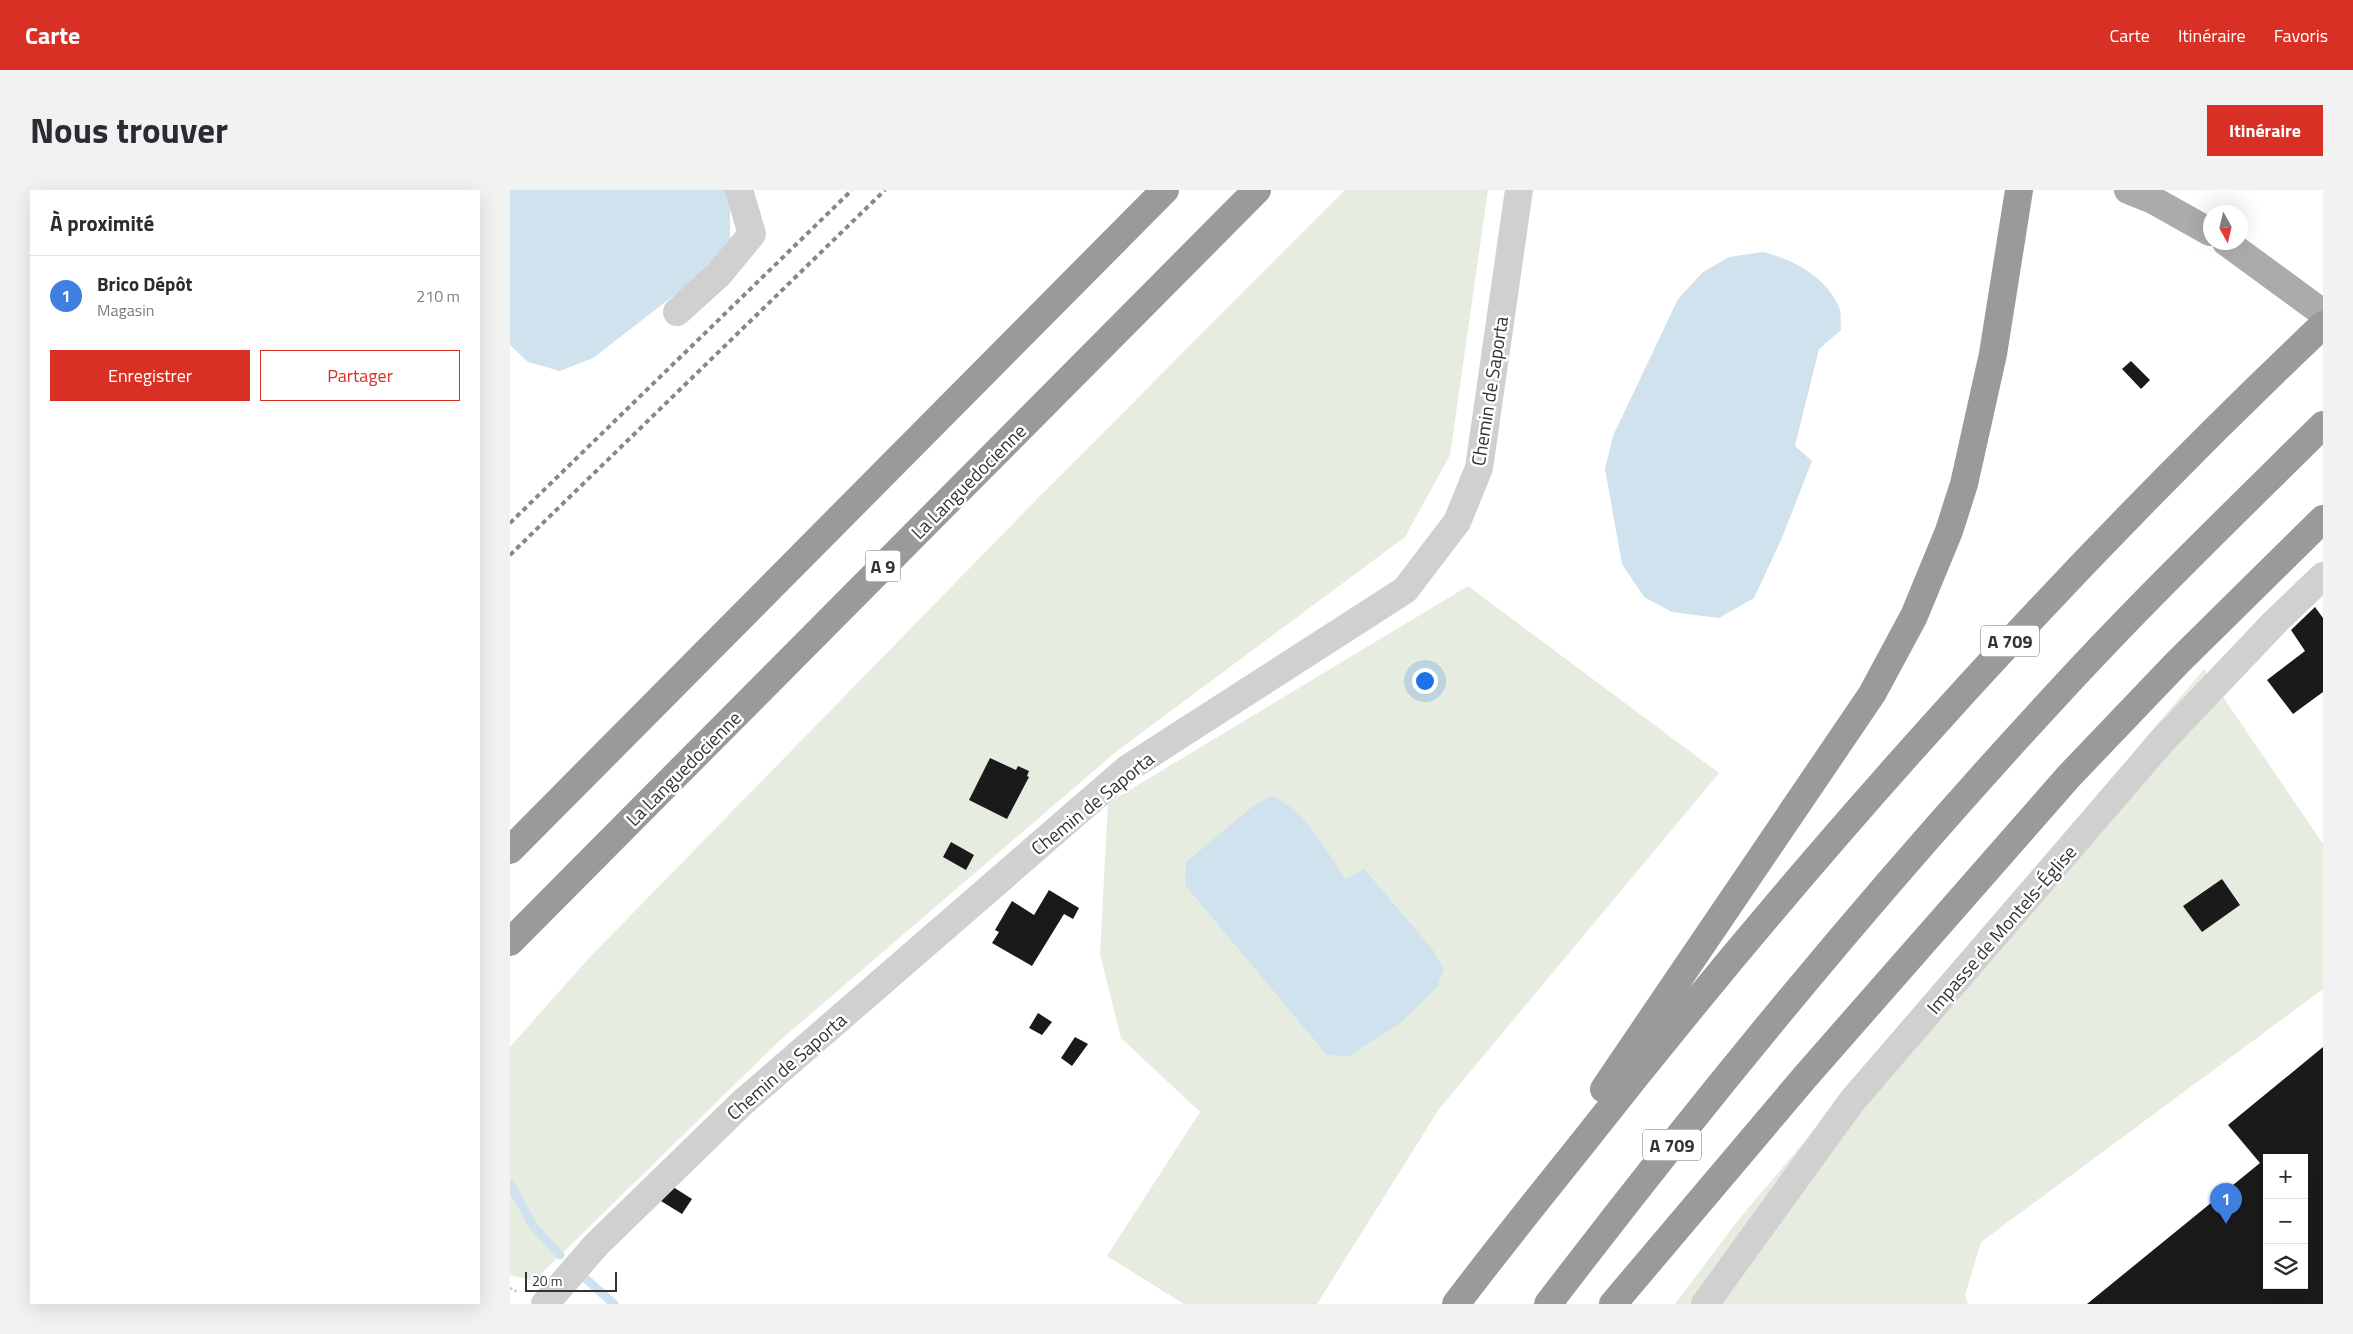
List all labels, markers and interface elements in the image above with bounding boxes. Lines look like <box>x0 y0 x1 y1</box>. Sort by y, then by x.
text: Carte <box>25 17 80 53</box>
text: Carte <box>2109 22 2150 49</box>
text: Itinéraire <box>2178 22 2246 49</box>
text: Favoris <box>2274 22 2328 49</box>
text: Nous trouver <box>30 103 228 157</box>
button: Itinéraire <box>2207 105 2323 156</box>
north arrow <box>2203 205 2248 250</box>
text: À proximité <box>50 207 154 239</box>
text: Brico Dépôt <box>97 269 192 298</box>
text: 1 <box>62 284 70 308</box>
text: 210 m <box>416 284 460 308</box>
text: Magasin <box>97 298 154 322</box>
street label: Chemin de Saporta <box>1463 314 1515 468</box>
button: Enregistrer <box>50 350 250 401</box>
button: Partager <box>260 350 460 401</box>
street label: La Languedocienne <box>904 417 1032 545</box>
road number: A 9 <box>866 551 900 582</box>
road number: A 709 <box>1981 626 2039 656</box>
your location <box>1412 668 1438 694</box>
street label: La Languedocienne <box>619 704 747 832</box>
street label: Chemin de Saporta <box>1024 744 1160 862</box>
street label: Impasse de Montels-Église <box>1919 838 2083 1020</box>
street label: Chemin de Saporta <box>720 1005 853 1126</box>
road number: A 709 <box>1643 1130 1701 1160</box>
map controls <box>2263 1154 2308 1289</box>
button: + <box>2263 1154 2308 1199</box>
pin: 1 <box>2210 1183 2242 1224</box>
button: − <box>2263 1199 2308 1244</box>
button: layers <box>2263 1244 2308 1289</box>
scale bar <box>525 1269 618 1292</box>
text: 20 m <box>532 1270 562 1291</box>

